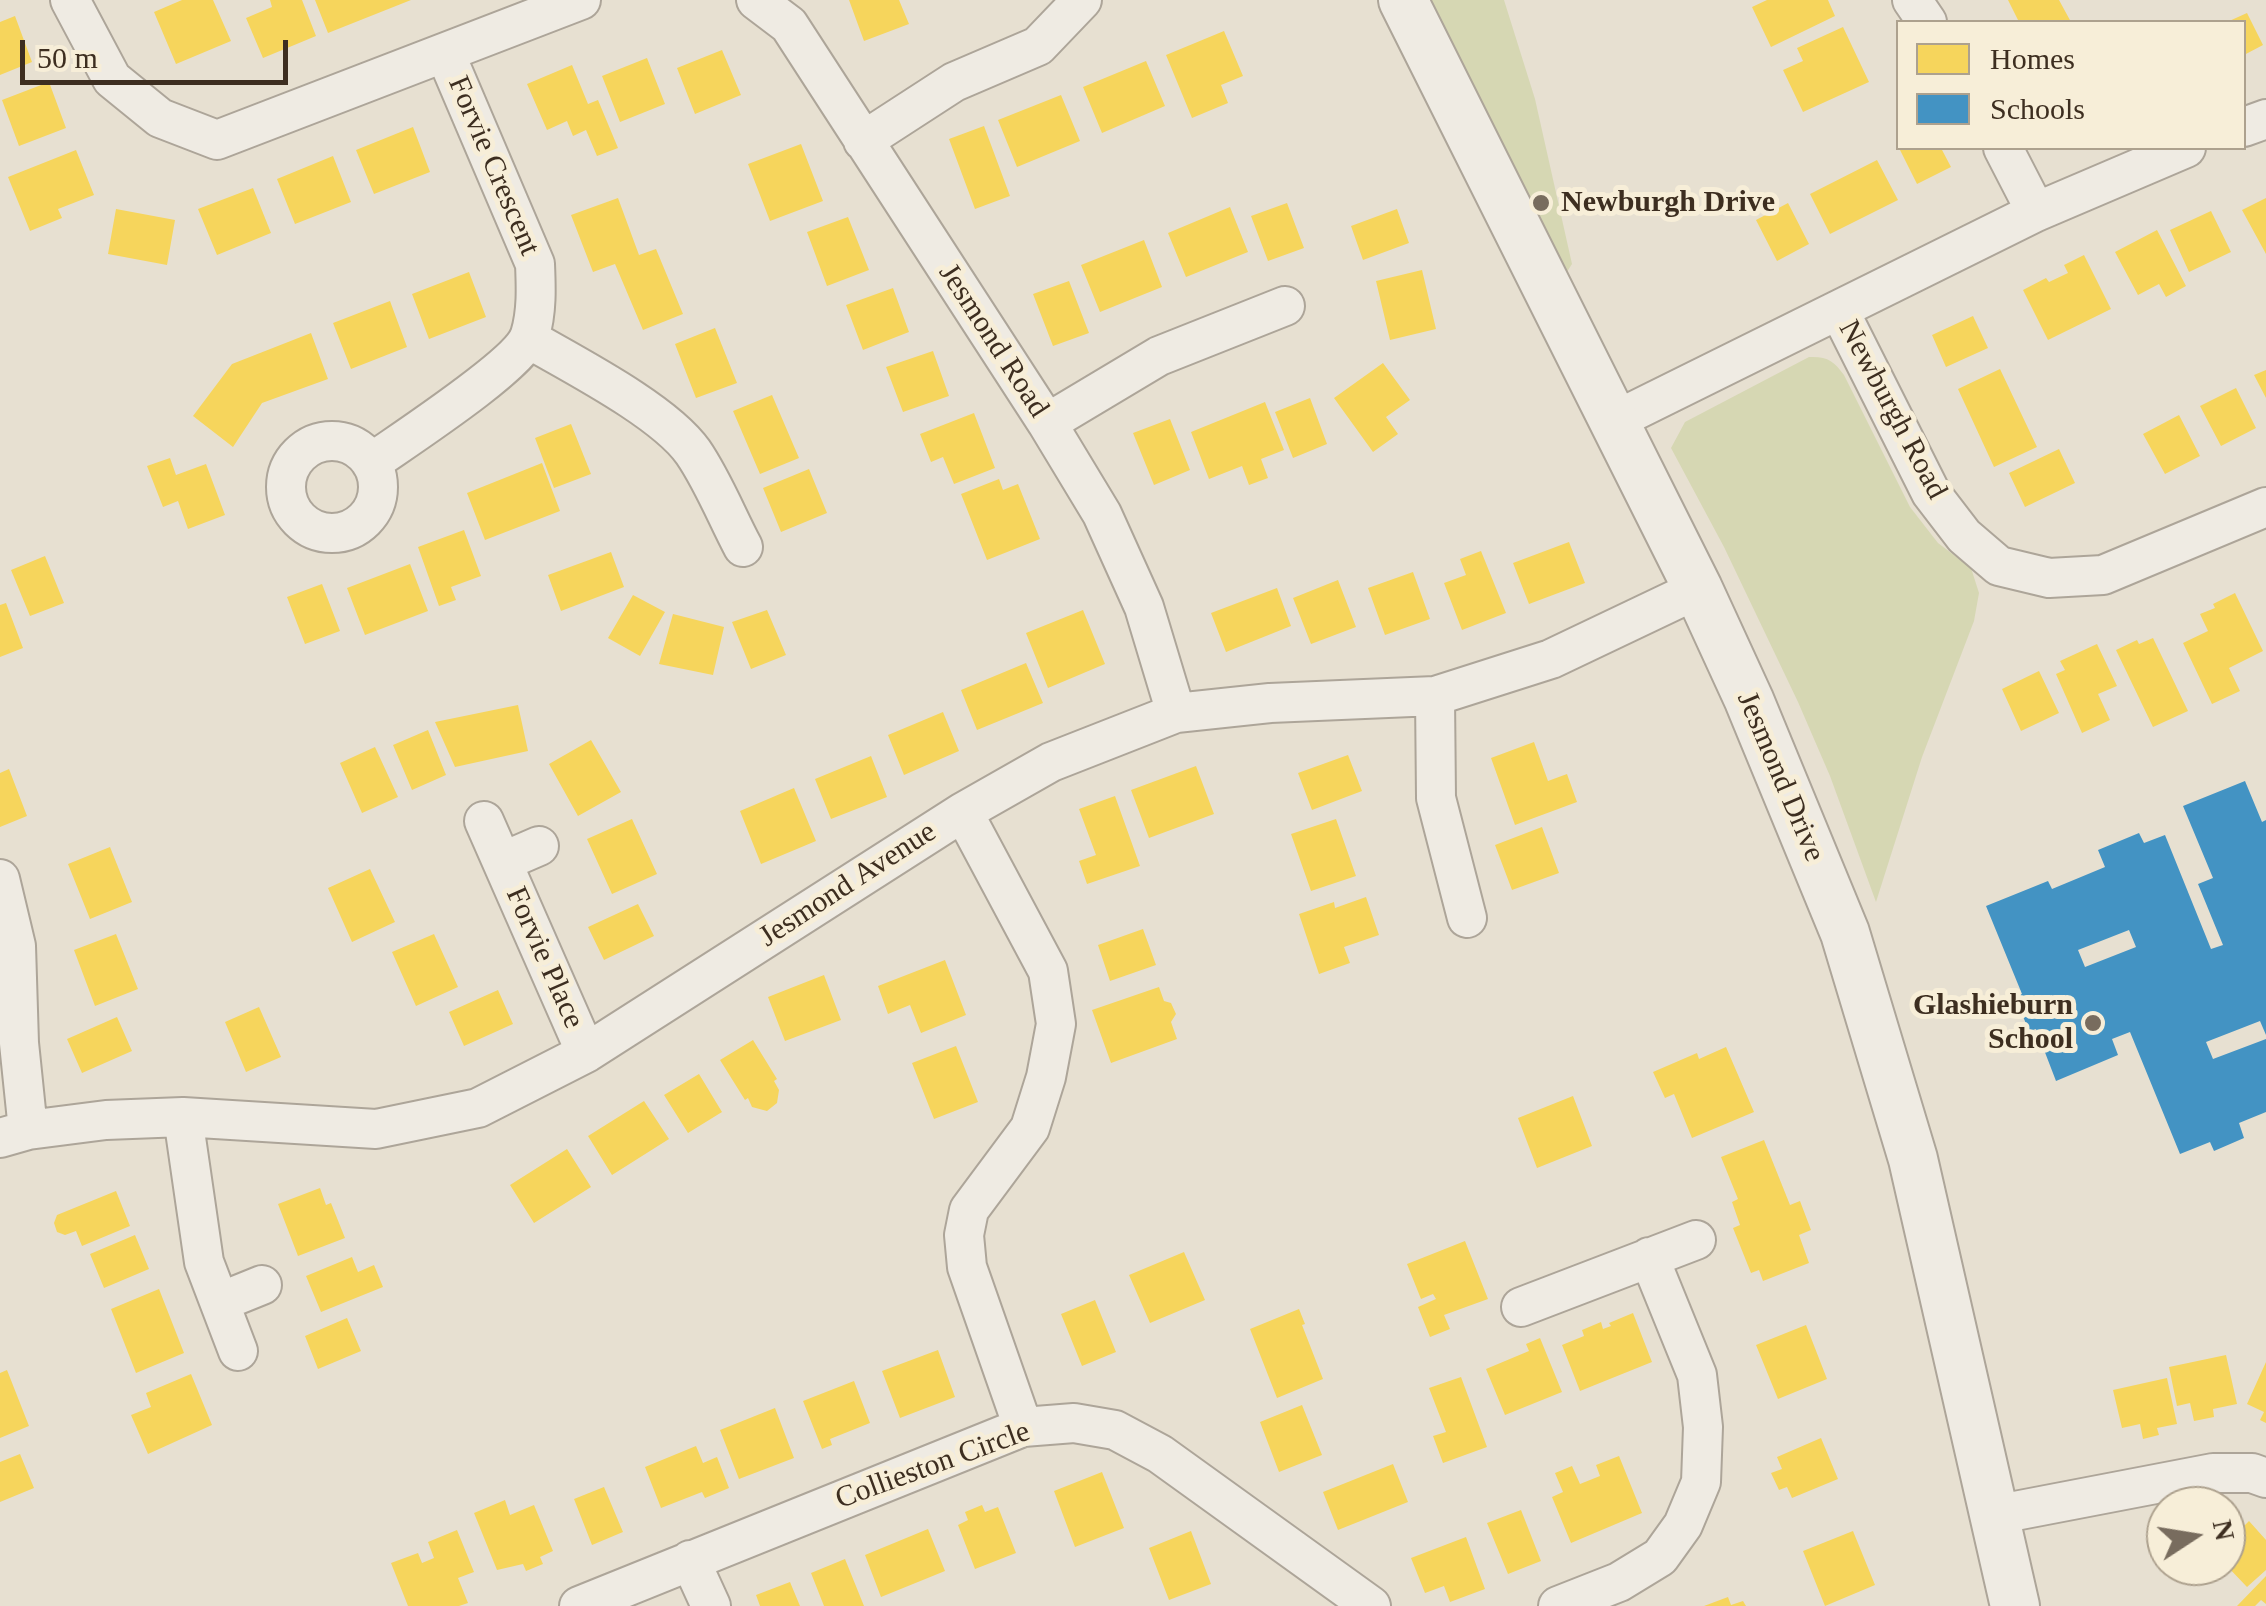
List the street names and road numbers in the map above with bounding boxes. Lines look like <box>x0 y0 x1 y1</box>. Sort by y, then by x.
street label: Forvie Crescent <box>439 71 547 261</box>
street label: Jesmond Road <box>930 257 1056 425</box>
street label: Newburgh Road <box>1830 315 1954 505</box>
street label: Jesmond Drive <box>1728 687 1832 867</box>
street label: Jesmond Avenue <box>753 814 943 956</box>
street label: Forvie Place <box>497 882 591 1034</box>
street label: Collieston Circle <box>831 1414 1035 1518</box>

